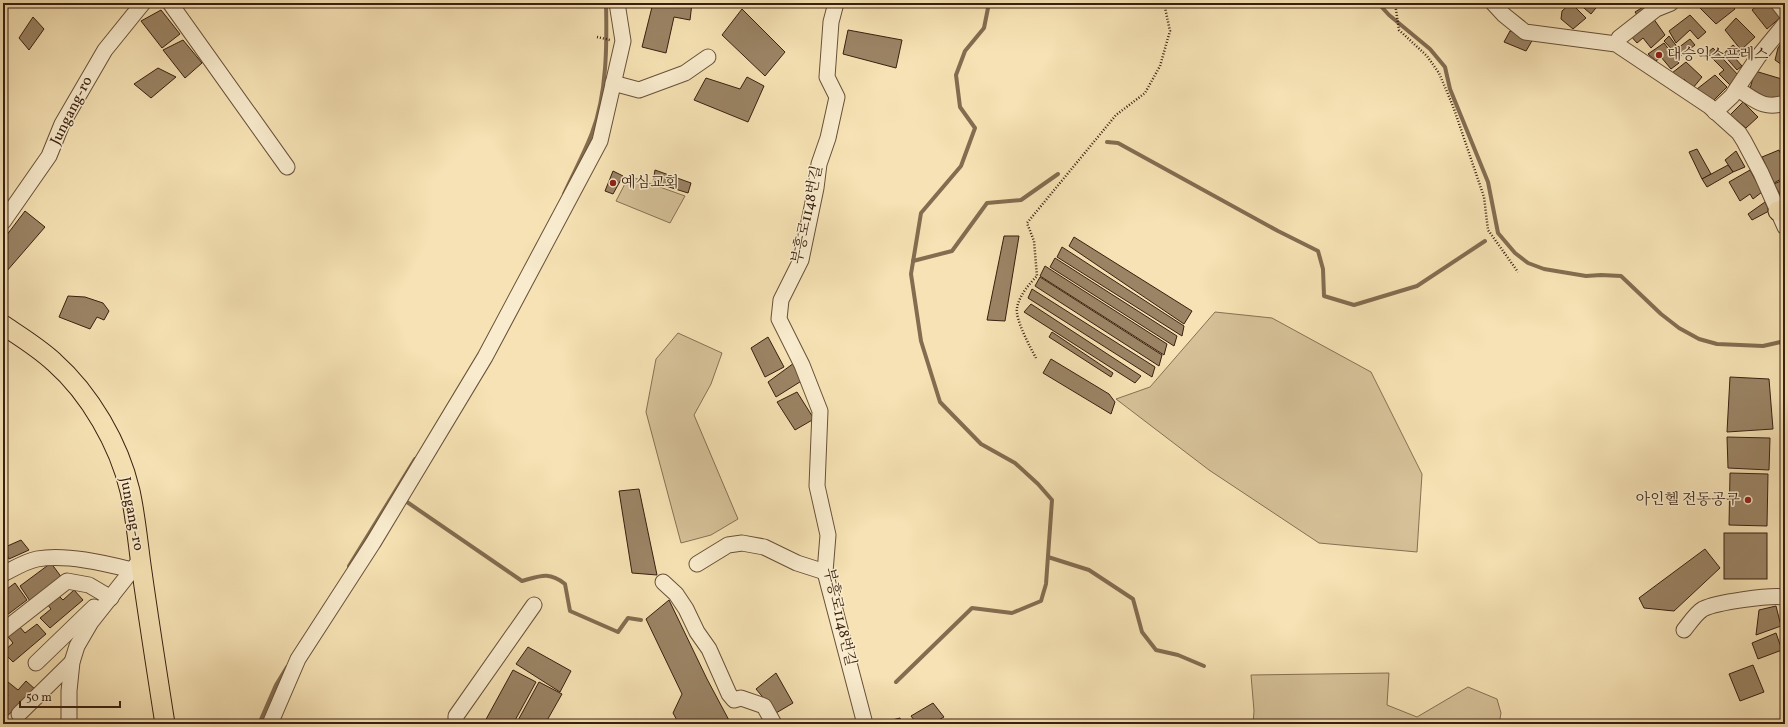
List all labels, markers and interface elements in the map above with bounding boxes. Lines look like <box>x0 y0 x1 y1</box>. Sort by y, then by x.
place label: 대승익스프레스 <box>1667 45 1769 66</box>
marker: 대승익스프레스 <box>1654 50 1664 60</box>
street label: Jungang-ro <box>46 73 98 149</box>
street label: 부흥로1148번길 <box>787 164 829 266</box>
place label: 예심교회 <box>621 173 679 194</box>
marker: 예심교회 <box>608 178 618 188</box>
street label: Jungang-ro <box>114 475 148 553</box>
place label: 아인헬 전동공구 <box>1636 490 1741 511</box>
marker: 아인헬 전동공구 <box>1743 495 1753 505</box>
street label: 부흥로1148번길 <box>817 566 861 668</box>
scale bar <box>20 683 120 709</box>
text: 50 m <box>26 690 52 706</box>

